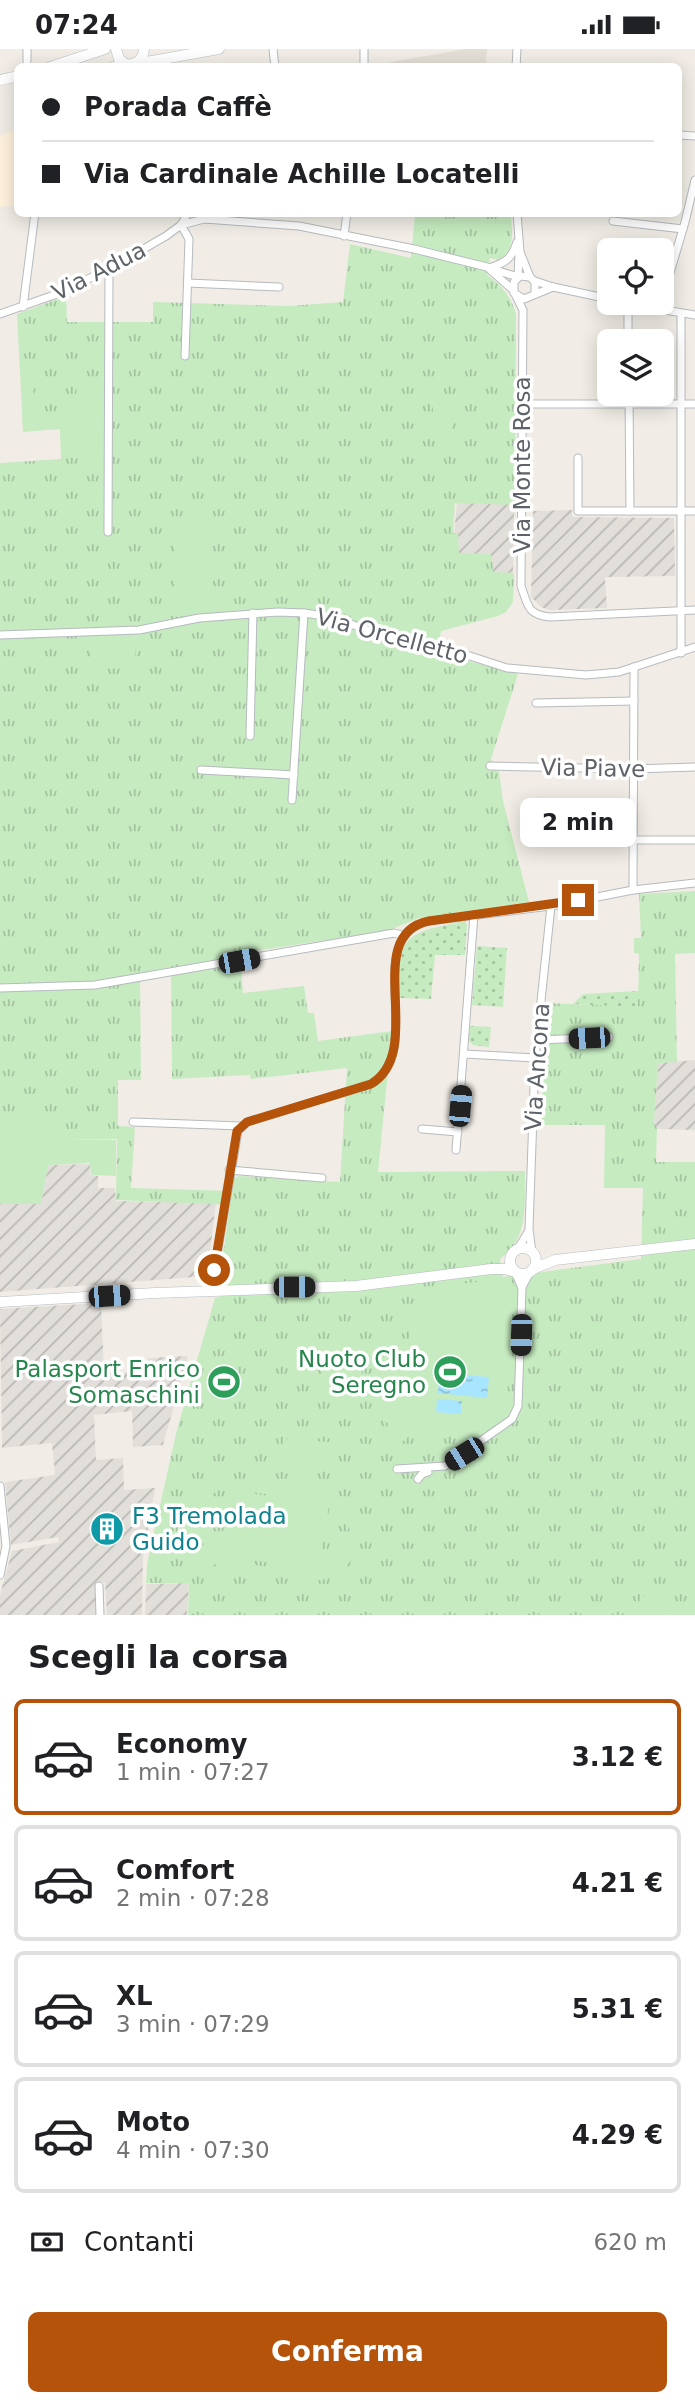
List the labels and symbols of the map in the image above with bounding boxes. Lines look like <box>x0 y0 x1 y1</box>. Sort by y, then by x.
street label: Via Adua <box>48 236 150 306</box>
street label: Via Monte Rosa <box>509 376 535 554</box>
street label: Via Orcelletto <box>313 603 471 669</box>
street label: Via Piave <box>540 754 646 782</box>
callout: 2 min <box>520 799 636 847</box>
route end <box>562 884 594 916</box>
car <box>217 947 262 975</box>
street label: Via Ancona <box>520 1002 554 1132</box>
car <box>568 1026 611 1050</box>
car <box>448 1084 473 1128</box>
route start <box>198 1254 230 1286</box>
car <box>274 1277 316 1298</box>
car <box>88 1284 131 1308</box>
car <box>510 1314 533 1356</box>
place label: Nuoto Club Seregno <box>298 1346 426 1398</box>
sports icon: Nuoto Club Seregno <box>431 1353 469 1391</box>
place label: Palasport Enrico Somaschini <box>14 1356 200 1408</box>
sports icon: Palasport Enrico Somaschini <box>205 1363 243 1401</box>
car <box>441 1434 488 1474</box>
place label: F3 Tremolada Guido <box>132 1503 287 1555</box>
building icon: F3 Tremolada Guido <box>88 1510 126 1548</box>

